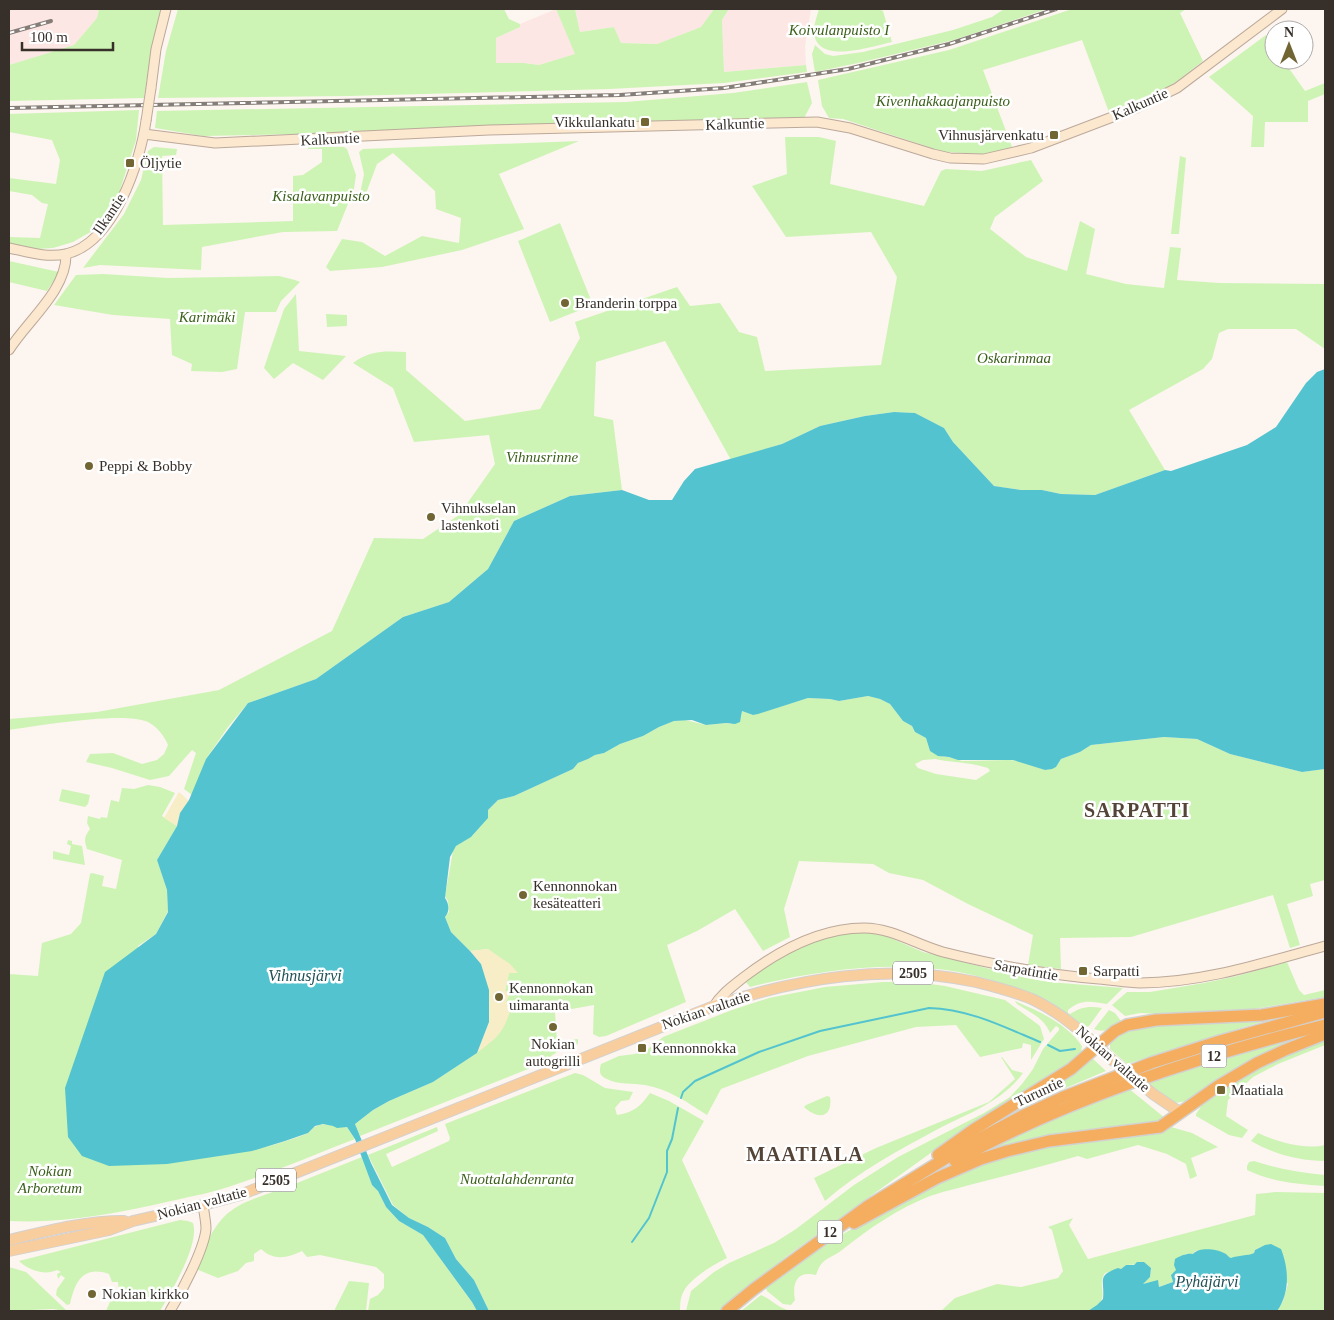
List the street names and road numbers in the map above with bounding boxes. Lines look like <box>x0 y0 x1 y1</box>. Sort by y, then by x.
street label: Kalkuntie <box>1110 85 1171 123</box>
street label: Kalkuntie <box>705 115 765 133</box>
street label: Kalkuntie <box>300 129 360 149</box>
street label: Ilkantie <box>90 190 129 237</box>
street label: Sarpatintie <box>993 956 1060 984</box>
road number: 2505 <box>893 961 933 984</box>
street label: Nokian valtatie <box>660 987 752 1033</box>
street label: Nokian valtatie <box>1073 1023 1153 1095</box>
road number: 12 <box>1202 1044 1226 1068</box>
street label: Turuntie <box>1012 1074 1066 1110</box>
road number: 2505 <box>256 1168 296 1192</box>
street label: Nokian valtatie <box>155 1183 249 1223</box>
road number: 12 <box>818 1220 842 1244</box>

